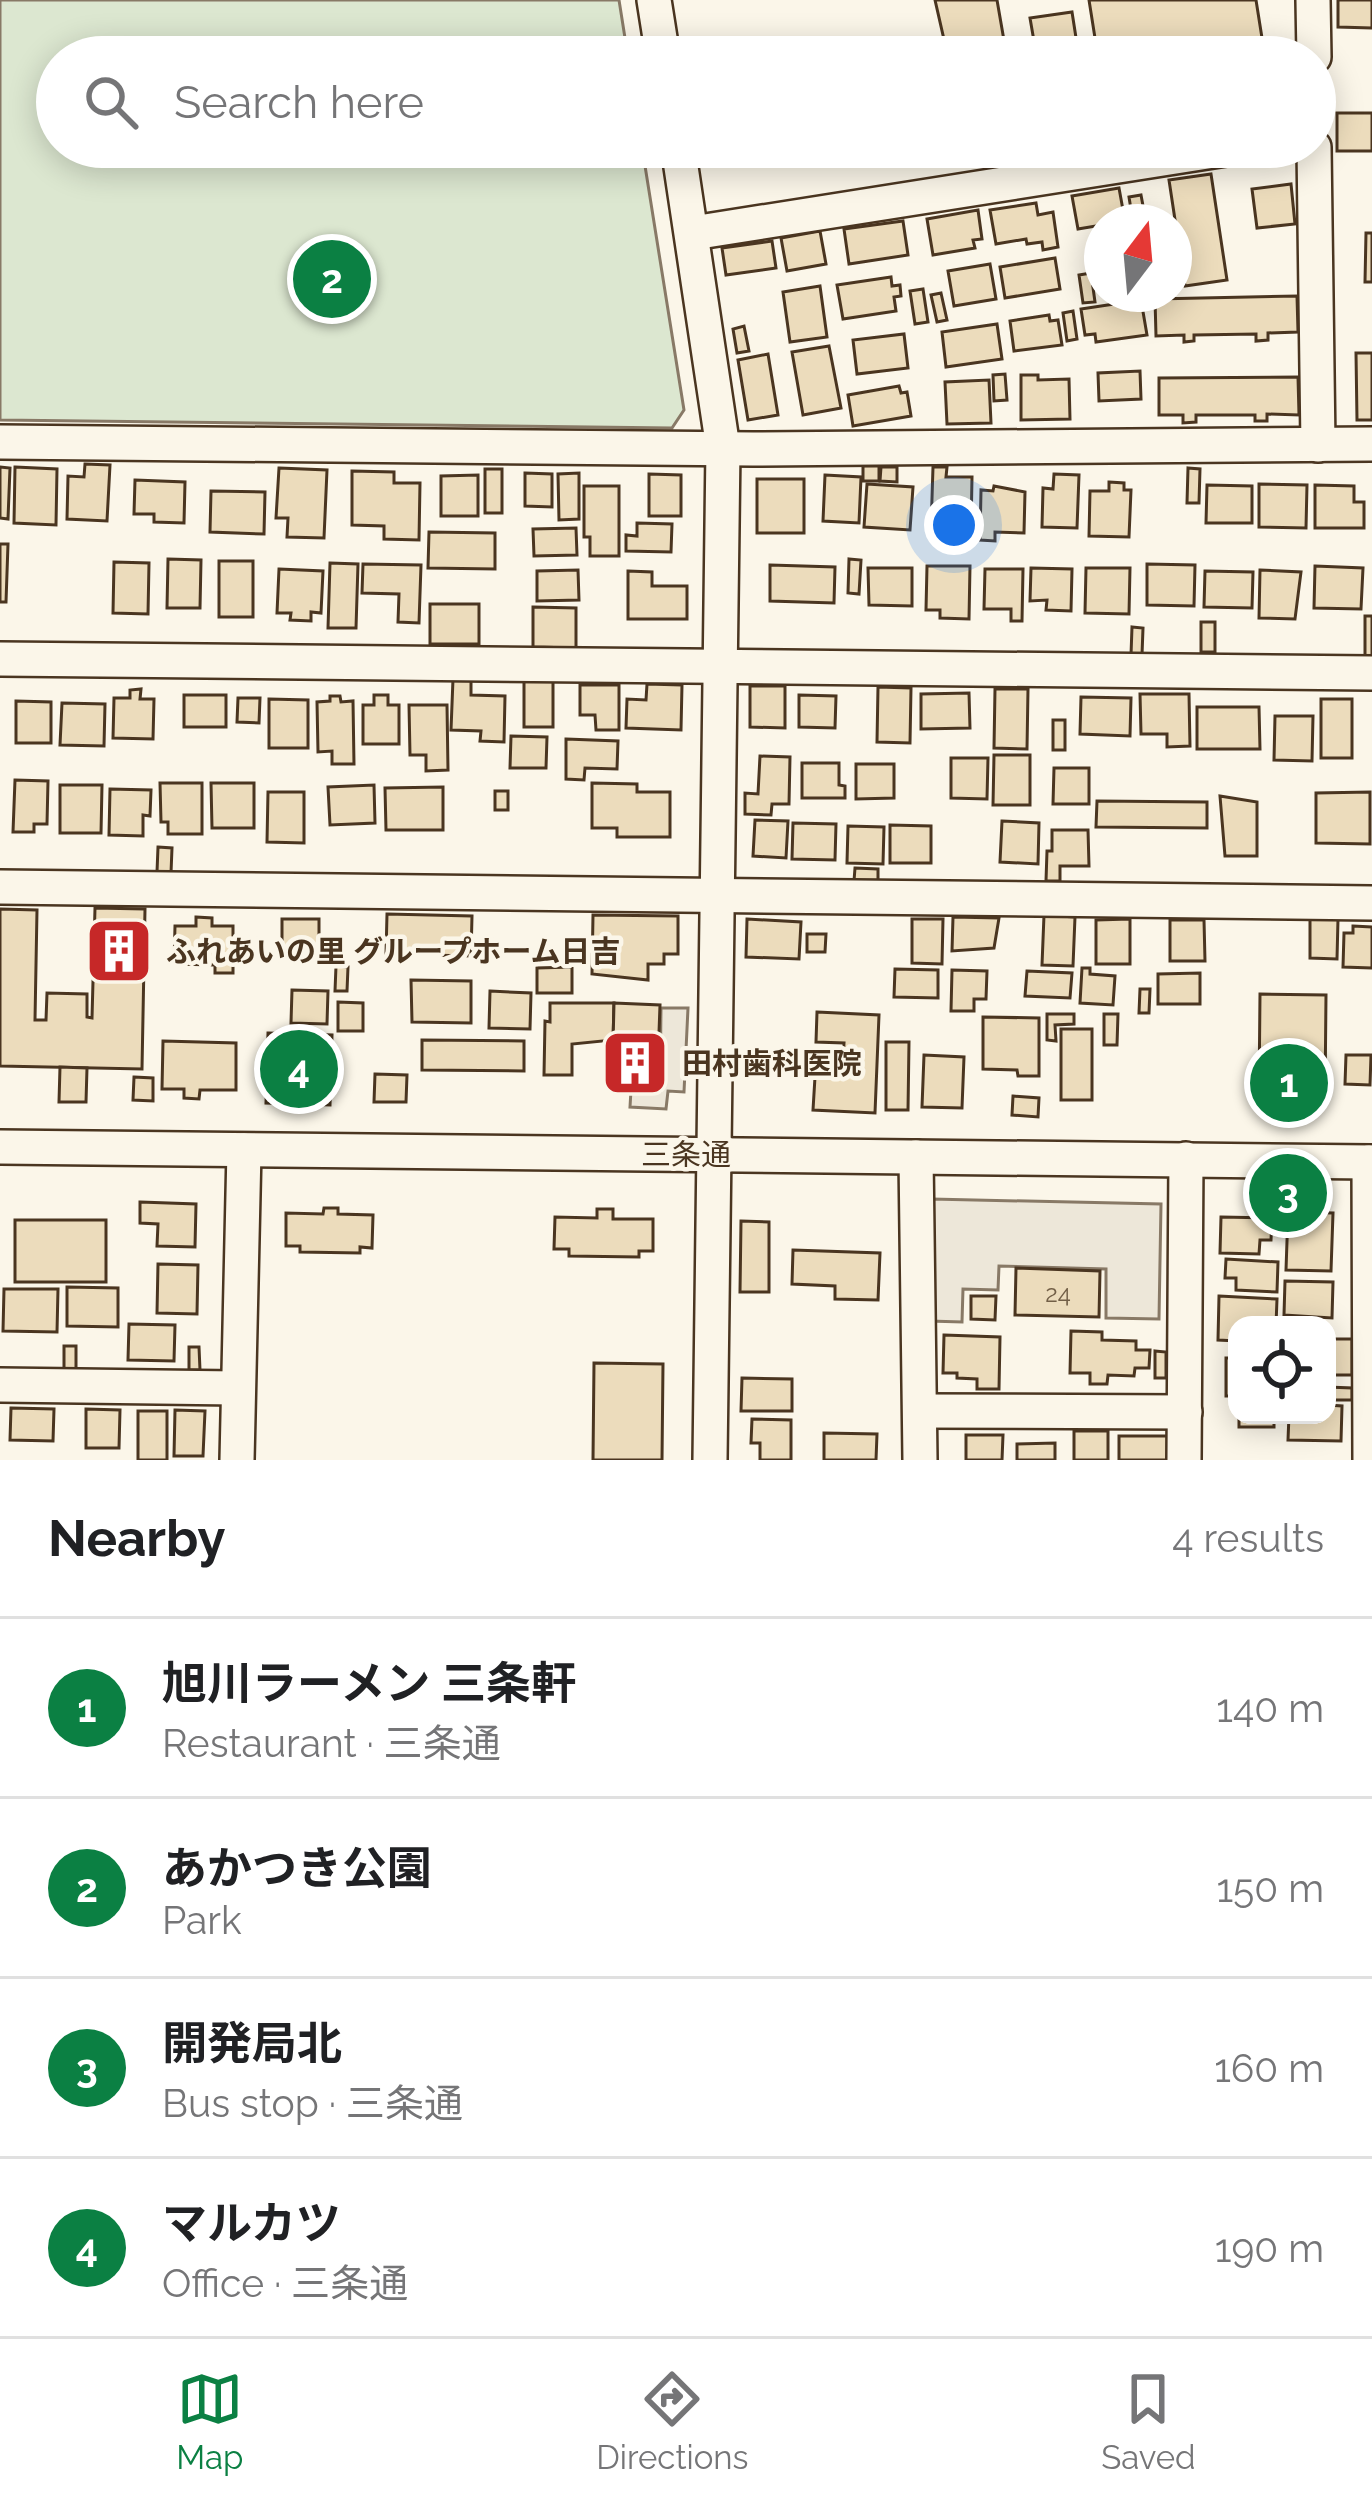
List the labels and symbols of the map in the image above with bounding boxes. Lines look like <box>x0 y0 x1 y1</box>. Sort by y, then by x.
north arrow <box>1084 204 1192 312</box>
pin: 2 <box>293 234 371 324</box>
your location <box>924 495 984 555</box>
building icon: ふれあいの里 グループホーム日吉 <box>84 916 154 986</box>
place label: ふれあいの里 グループホーム日吉 <box>166 934 621 969</box>
pin: 4 <box>260 1024 338 1114</box>
building icon: 田村歯科医院 <box>600 1028 670 1098</box>
pin: 1 <box>1250 1038 1328 1128</box>
place label: 田村歯科医院 <box>682 1046 862 1081</box>
street label: 三条通 <box>641 1137 731 1172</box>
pin: 3 <box>1249 1148 1327 1238</box>
house number: 24 <box>1045 1279 1071 1308</box>

